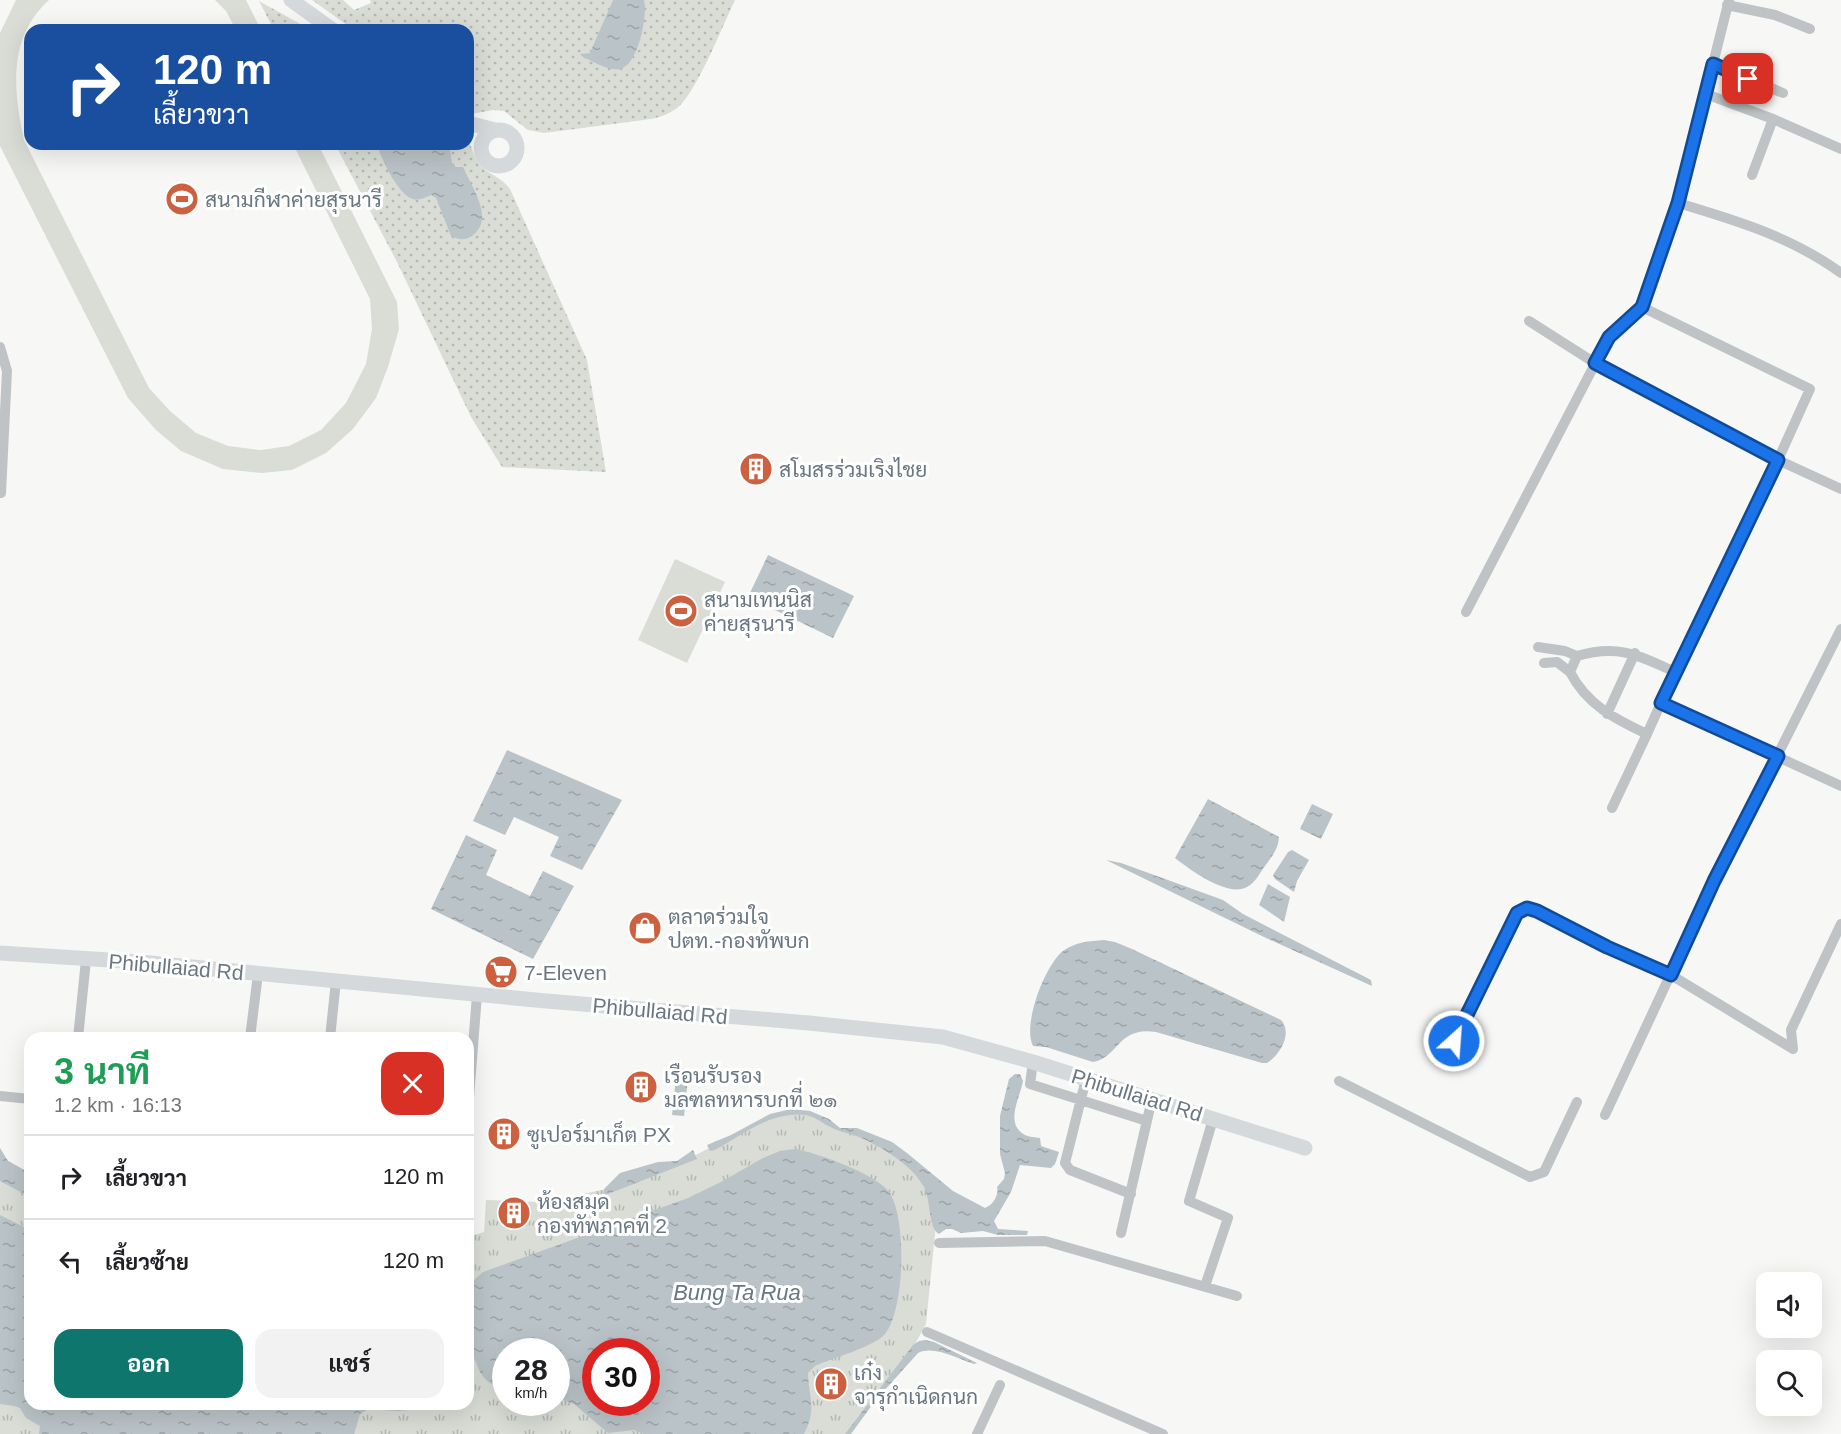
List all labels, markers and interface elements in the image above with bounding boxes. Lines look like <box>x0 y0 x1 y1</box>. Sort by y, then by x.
text: 120 m <box>153 46 272 93</box>
icon: right <box>54 48 132 126</box>
pin <box>1722 53 1773 104</box>
icon: arrive <box>1731 62 1764 95</box>
text: เลี้ยวขวา <box>153 100 249 130</box>
sports icon: สนามกีฬาค่ายสุรนารี <box>164 181 200 217</box>
place label: สนามกีฬาค่ายสุรนารี <box>205 187 382 214</box>
building icon: สโมสรร่วมเริงไชย <box>738 451 774 487</box>
place label: สโมสรร่วมเริงไชย <box>779 457 927 481</box>
place label: สนามเทนนิส ค่ายสุรนารี <box>704 588 812 638</box>
sports icon: สนามเทนนิส ค่ายสุรนารี <box>663 593 699 629</box>
place label: ตลาดร่วมใจ ปตท.-กองทัพบก <box>668 904 810 952</box>
shop icon: ตลาดร่วมใจ ปตท.-กองทัพบก <box>627 910 663 946</box>
street label: Phibullaiad Rd <box>108 950 244 984</box>
supermarket icon: 7-Eleven <box>483 954 519 990</box>
place label: 7-Eleven <box>524 961 607 984</box>
street label: Phibullaiad Rd <box>592 994 728 1028</box>
position arrow <box>1422 1009 1486 1073</box>
text: 3 นาที <box>54 1051 150 1092</box>
button: close <box>381 1052 444 1115</box>
place label: เรือนรับรอง มลฑลทหารบกที่ ๒๑ <box>664 1062 837 1111</box>
street label: Phibullaiad Rd <box>1069 1064 1205 1126</box>
building icon: เรือนรับรอง มลฑลทหารบกที่ ๒๑ <box>623 1069 659 1105</box>
text: 1.2 km · 16:13 <box>54 1094 182 1116</box>
building icon: ซูเปอร์มาเก็ต PX <box>486 1116 522 1152</box>
place label: ซูเปอร์มาเก็ต PX <box>527 1120 671 1150</box>
icon: right <box>54 1161 87 1194</box>
text: 120 m <box>383 1164 444 1189</box>
text: เลี้ยวขวา <box>105 1166 187 1191</box>
place label: ห้องสมุด กองทัพภาคที่ 2 <box>537 1190 667 1237</box>
building icon: ห้องสมุด กองทัพภาคที่ 2 <box>496 1195 532 1231</box>
icon: left <box>54 1245 87 1278</box>
text: 120 m <box>383 1248 444 1273</box>
text: เลี้ยวซ้าย <box>105 1250 189 1275</box>
map controls <box>1756 1272 1822 1416</box>
button: sound <box>1756 1272 1822 1338</box>
water label: Bung Ta Rua <box>673 1280 801 1305</box>
button: ออก <box>54 1329 243 1398</box>
button: แชร์ <box>255 1329 444 1398</box>
speed limit sign: 30 <box>582 1338 660 1416</box>
button: search <box>1756 1350 1822 1416</box>
text: 28 <box>514 1353 548 1386</box>
place label: เก๋ง จารุกำเนิดกนก <box>854 1361 978 1411</box>
building icon: เก๋ง จารุกำเนิดกนก <box>813 1366 849 1402</box>
text: km/h <box>515 1384 547 1401</box>

